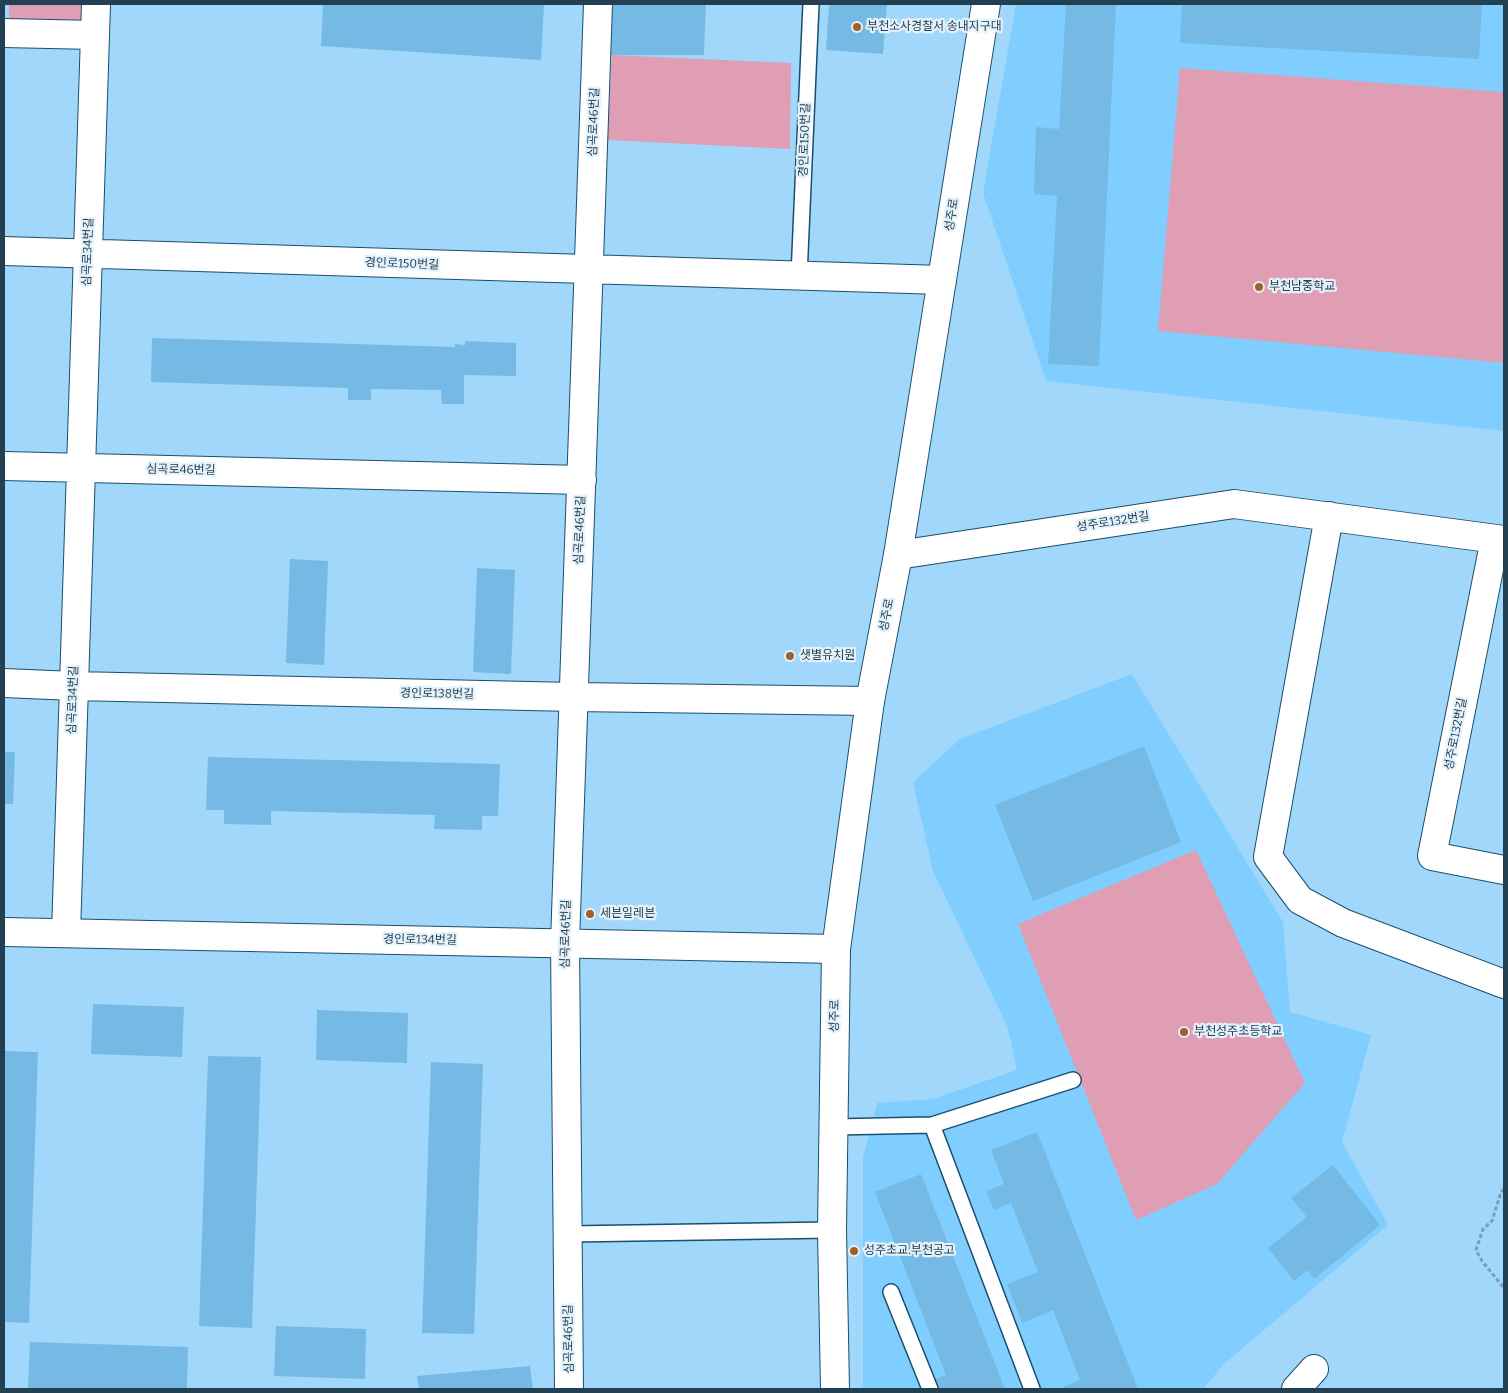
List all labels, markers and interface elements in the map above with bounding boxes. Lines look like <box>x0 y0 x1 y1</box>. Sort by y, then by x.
place label: 부천소사경찰서 송내지구대 <box>867 20 1002 34</box>
marker: 부천소사경찰서 송내지구대 <box>851 21 863 33</box>
street label: 심곡로46번길 <box>586 87 602 157</box>
street label: 경인로150번길 <box>797 103 813 177</box>
street label: 성주로 <box>942 198 962 232</box>
street label: 심곡로34번길 <box>80 217 96 287</box>
street label: 경인로150번길 <box>365 256 439 272</box>
place label: 부천남중학교 <box>1269 280 1335 294</box>
marker: 부천남중학교 <box>1253 281 1265 293</box>
street label: 심곡로46번길 <box>146 462 216 478</box>
street label: 심곡로46번길 <box>572 495 588 565</box>
street label: 성주로132번길 <box>1076 509 1150 535</box>
street label: 성주로 <box>877 597 897 633</box>
place label: 샛별유치원 <box>800 649 855 663</box>
marker: 샛별유치원 <box>784 650 796 662</box>
street label: 심곡로34번길 <box>65 665 81 735</box>
street label: 경인로138번길 <box>400 686 474 702</box>
street label: 성주로132번길 <box>1442 697 1470 771</box>
street label: 심곡로46번길 <box>558 899 574 969</box>
place label: 세븐일레븐 <box>600 907 655 921</box>
marker: 세븐일레븐 <box>584 908 596 920</box>
street label: 경인로134번길 <box>383 932 457 948</box>
street label: 성주로 <box>828 999 842 1033</box>
place label: 부천성주초등학교 <box>1194 1025 1282 1039</box>
marker: 부천성주초등학교 <box>1178 1026 1190 1038</box>
place label: 성주초교.부천공고 <box>864 1244 955 1258</box>
marker: 성주초교.부천공고 <box>848 1245 860 1257</box>
street label: 심곡로46번길 <box>561 1304 577 1374</box>

